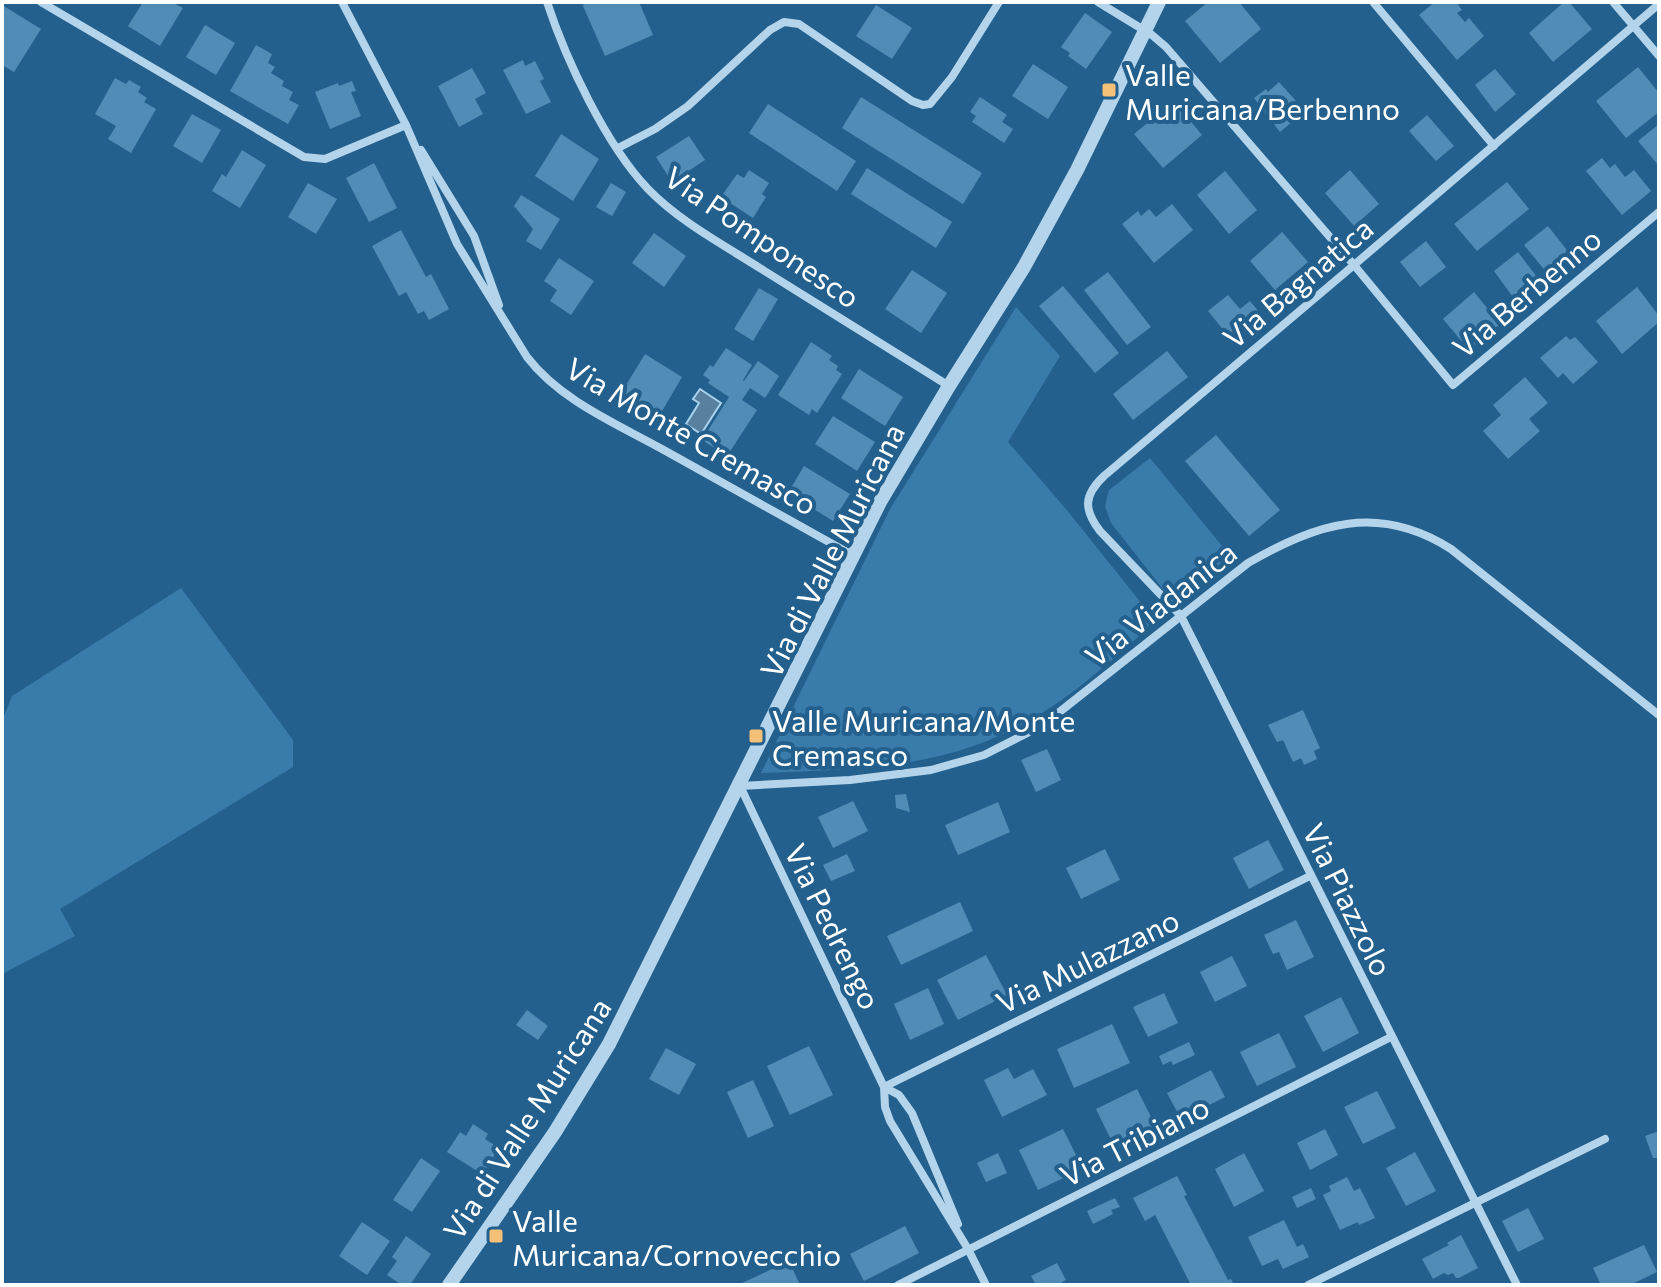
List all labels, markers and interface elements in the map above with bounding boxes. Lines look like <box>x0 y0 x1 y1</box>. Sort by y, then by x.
place label: Valle Muricana/Berbenno <box>1125 55 1400 126</box>
marker: Valle Muricana/Berbenno <box>1100 81 1118 99</box>
street label: Via Pomponesco <box>658 157 868 315</box>
street label: Via Bagnatica <box>1214 209 1380 355</box>
street label: Via Berbenno <box>1444 219 1608 365</box>
street label: Via Monte Cremasco <box>560 348 824 522</box>
street label: Via di Valle Muricana <box>751 417 911 683</box>
street label: Via Viadanica <box>1077 532 1243 674</box>
place label: Valle Muricana/Monte Cremasco <box>772 701 1075 772</box>
marker: Valle Muricana/Monte Cremasco <box>747 727 765 745</box>
street label: Via Piazzolo <box>1296 817 1402 981</box>
street label: Via Pedrengo <box>778 837 890 1015</box>
street label: Via Mulazzano <box>989 900 1185 1020</box>
street label: Via di Valle Muricana <box>434 990 618 1246</box>
street label: Via Tribiano <box>1053 1087 1215 1193</box>
place label: Valle Muricana/Cornovecchio <box>512 1201 841 1272</box>
marker: Valle Muricana/Cornovecchio <box>487 1227 505 1245</box>

